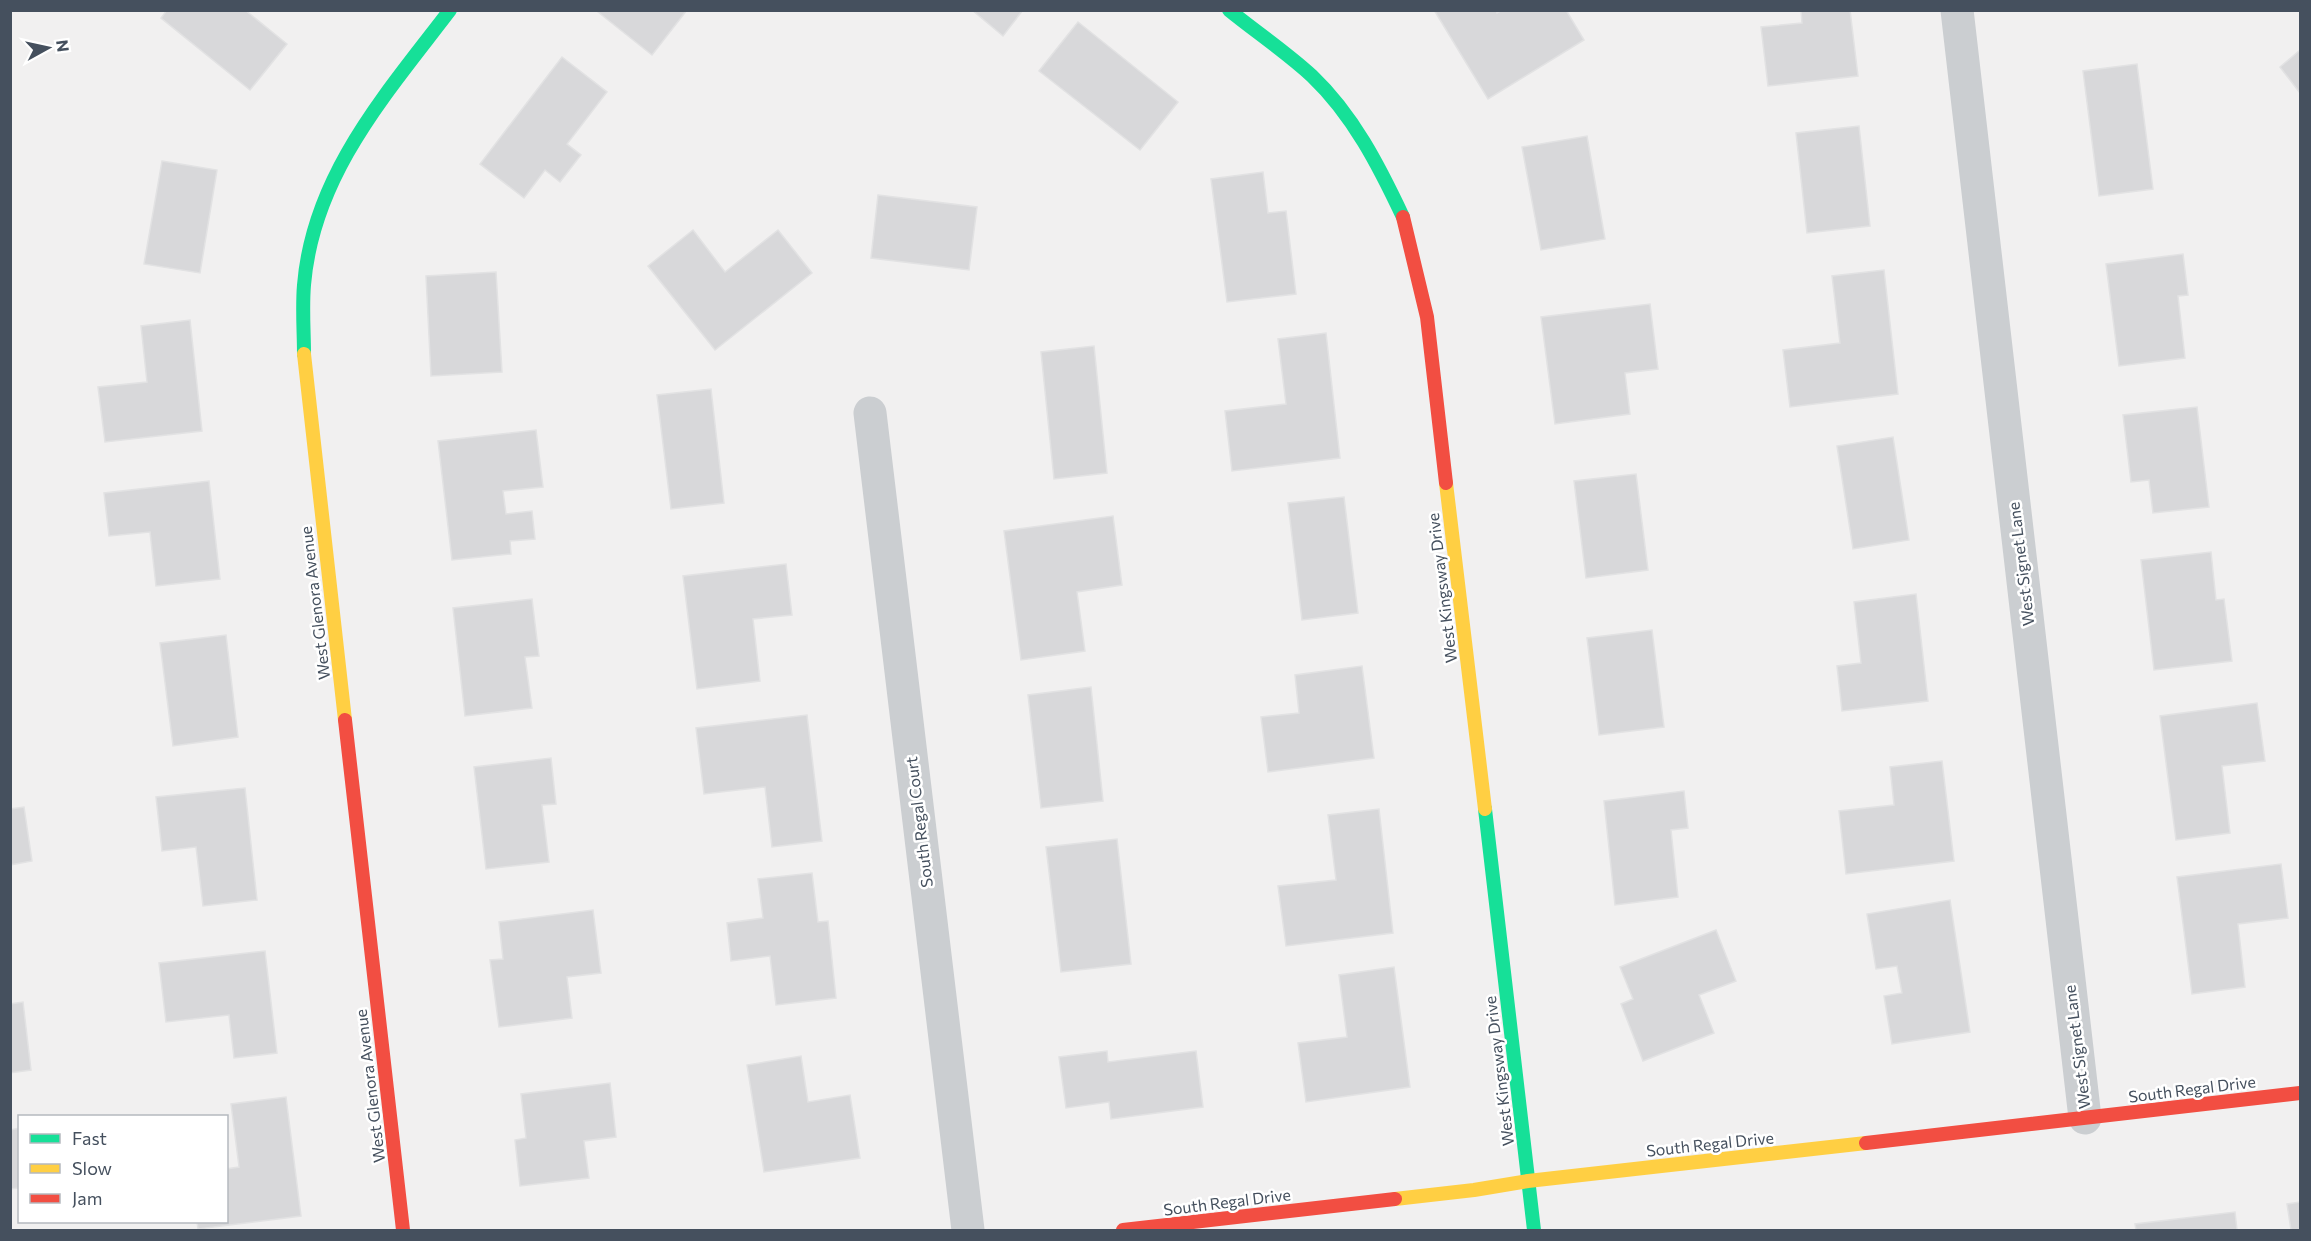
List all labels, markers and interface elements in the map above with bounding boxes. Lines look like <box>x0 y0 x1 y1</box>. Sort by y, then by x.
north arrow <box>18 18 78 78</box>
text: N <box>53 39 74 53</box>
street label: West Signet Lane <box>2003 501 2038 627</box>
street label: West Kingsway Drive <box>1423 512 1460 664</box>
street label: West Glenora Avenue <box>296 525 333 681</box>
street label: South Regal Court <box>901 755 936 889</box>
street label: West Signet Lane <box>2059 984 2094 1110</box>
street label: West Kingsway Drive <box>1480 995 1517 1147</box>
street label: West Glenora Avenue <box>351 1008 388 1164</box>
street label: South Regal Drive <box>2127 1071 2257 1106</box>
legend <box>18 1115 228 1223</box>
text: Fast <box>72 1127 107 1149</box>
street label: South Regal Drive <box>1645 1127 1775 1160</box>
text: Slow <box>72 1157 112 1179</box>
street label: South Regal Drive <box>1162 1184 1292 1219</box>
text: Jam <box>72 1187 102 1209</box>

